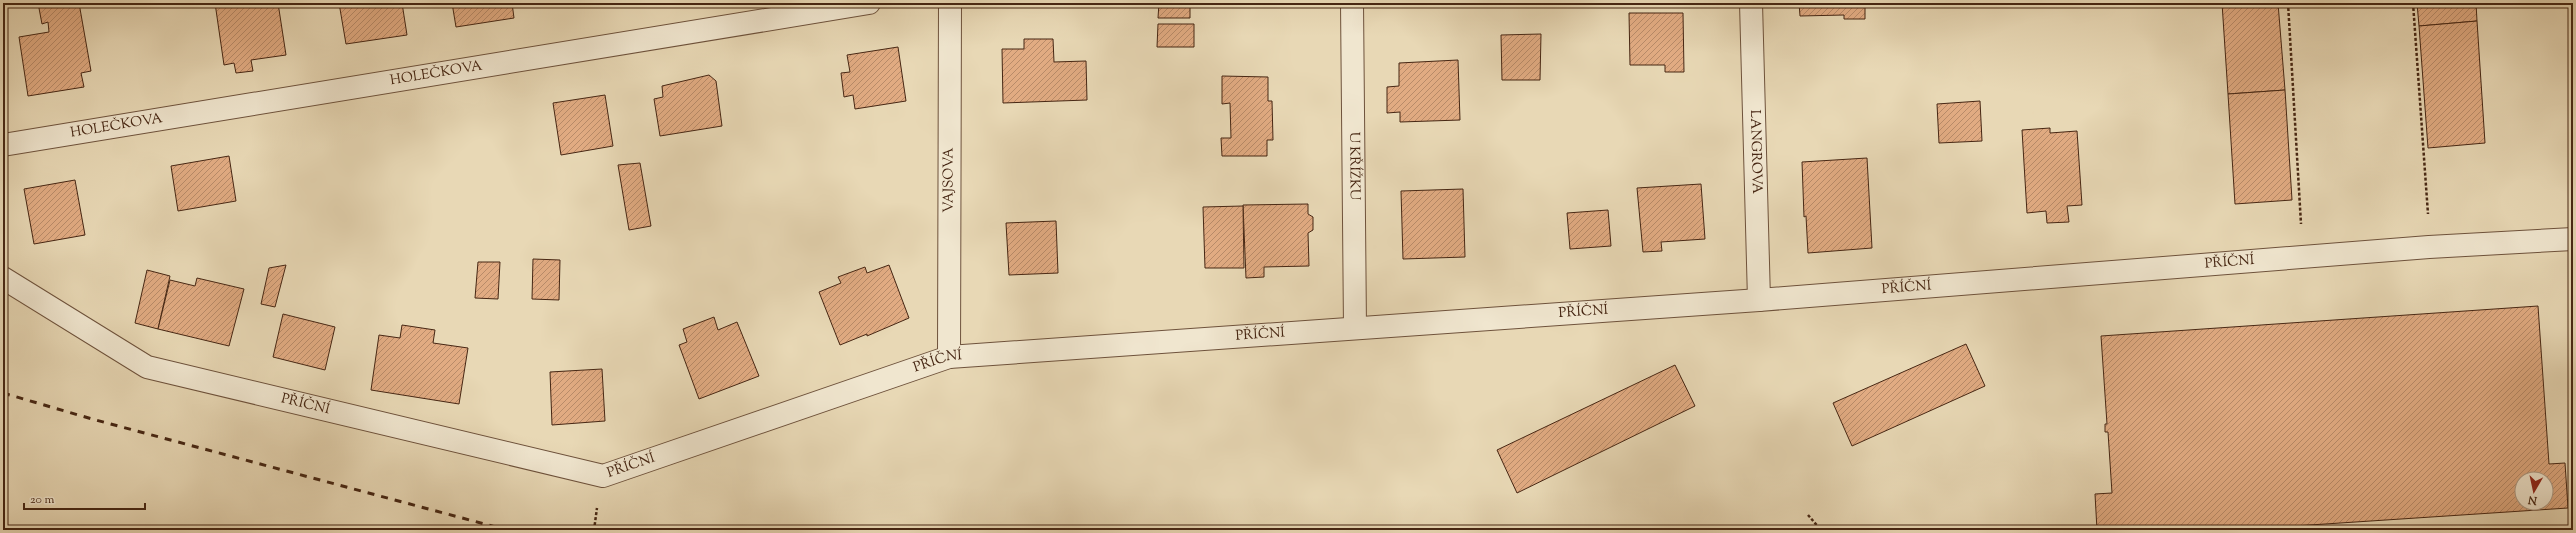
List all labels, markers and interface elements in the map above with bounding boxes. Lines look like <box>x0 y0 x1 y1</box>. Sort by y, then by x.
street label: HOLEČKOVA <box>389 56 484 91</box>
street label: HOLEČKOVA <box>69 109 165 144</box>
street label: LANGROVA <box>1744 109 1766 195</box>
street label: U KŘÍŽKU <box>1343 132 1364 201</box>
street label: VAJSOVA <box>939 147 960 213</box>
street label: PŘÍČNÍ <box>2204 251 2255 275</box>
street label: PŘÍČNÍ <box>1881 276 1932 300</box>
street label: PŘÍČNÍ <box>1558 301 1609 324</box>
street label: PŘÍČNÍ <box>1235 323 1286 347</box>
street label: PŘÍČNÍ <box>911 346 963 378</box>
street label: PŘÍČNÍ <box>279 389 332 420</box>
street label: PŘÍČNÍ <box>605 449 658 484</box>
north arrow <box>2514 471 2554 511</box>
scale bar <box>24 485 145 511</box>
text: 20 m <box>30 491 55 509</box>
text: N <box>2527 491 2539 509</box>

